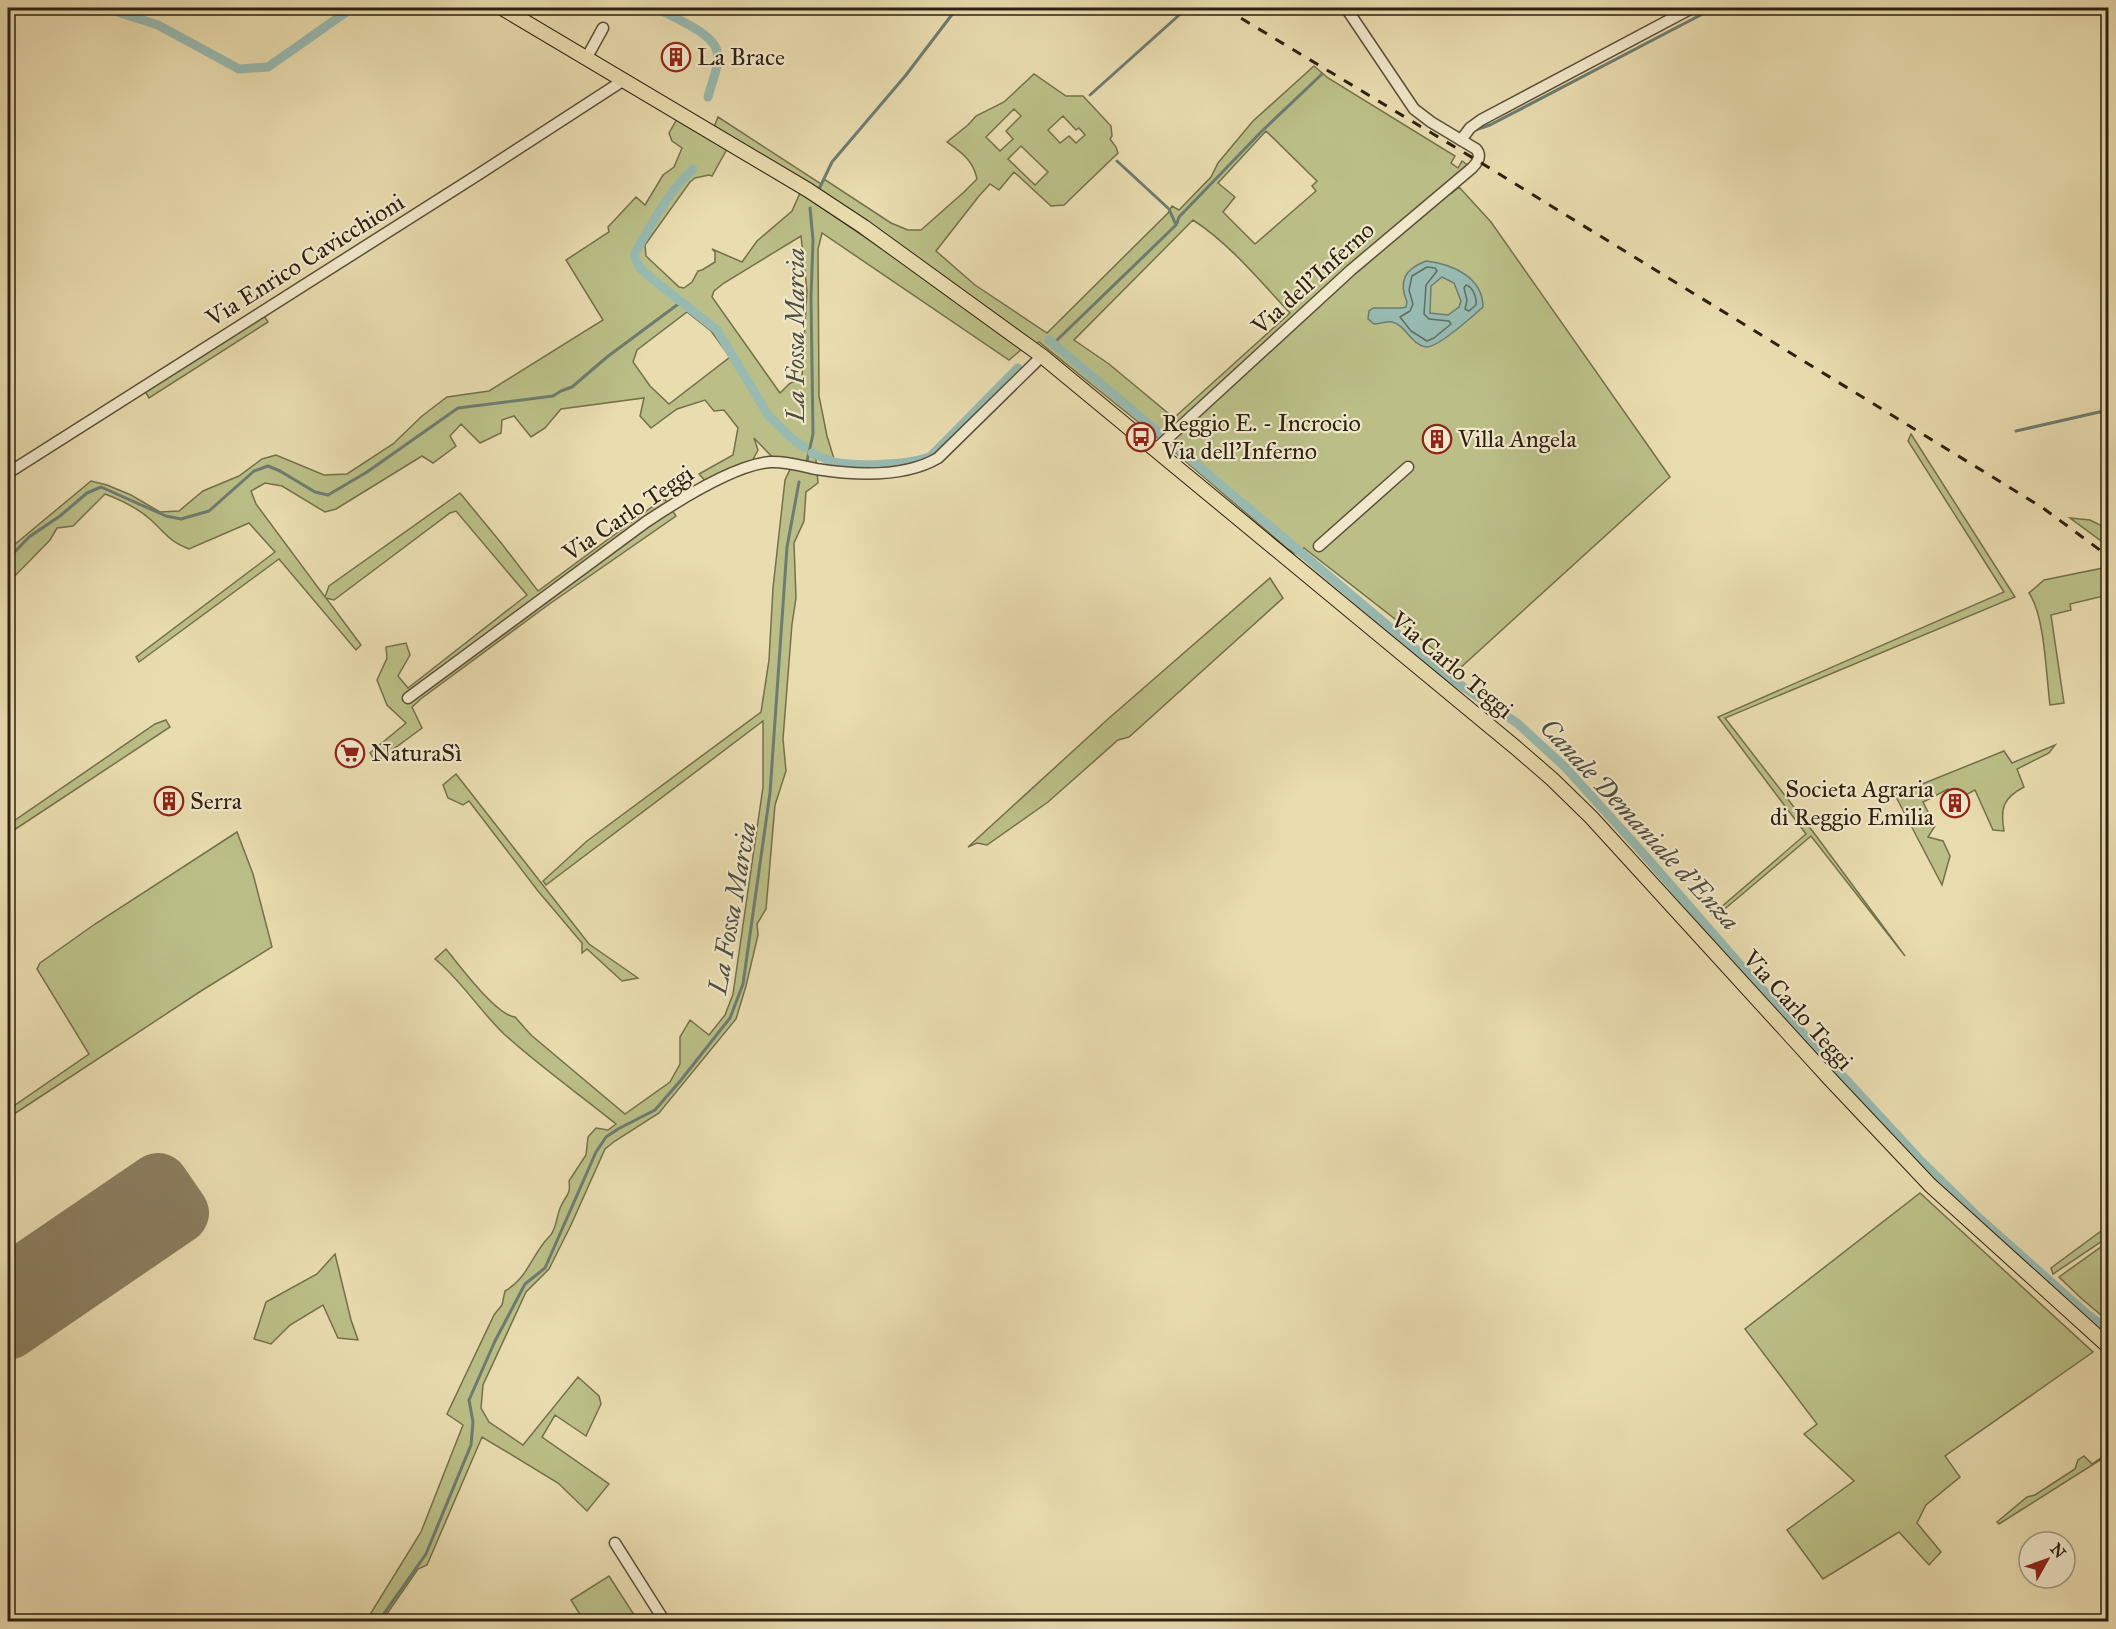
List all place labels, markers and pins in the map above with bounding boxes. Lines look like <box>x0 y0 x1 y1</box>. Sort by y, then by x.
building icon: La Brace <box>660 41 692 73</box>
place label: La Brace <box>697 42 785 72</box>
place label: Reggio E. - Incrocio Via dell'Inferno <box>1161 408 1361 466</box>
bus stop icon: Reggio E. - Incrocio Via dell'Inferno <box>1125 421 1157 453</box>
building icon: Villa Angela <box>1421 423 1453 455</box>
place label: Villa Angela <box>1457 424 1577 454</box>
supermarket icon: NaturaSì <box>334 737 366 769</box>
place label: NaturaSì <box>371 738 462 768</box>
place label: Societa Agraria di Reggio Emilia <box>1770 774 1935 832</box>
building icon: Serra <box>153 785 185 817</box>
place label: Serra <box>190 786 243 816</box>
building icon: Societa Agraria di Reggio Emilia <box>1939 787 1971 819</box>

